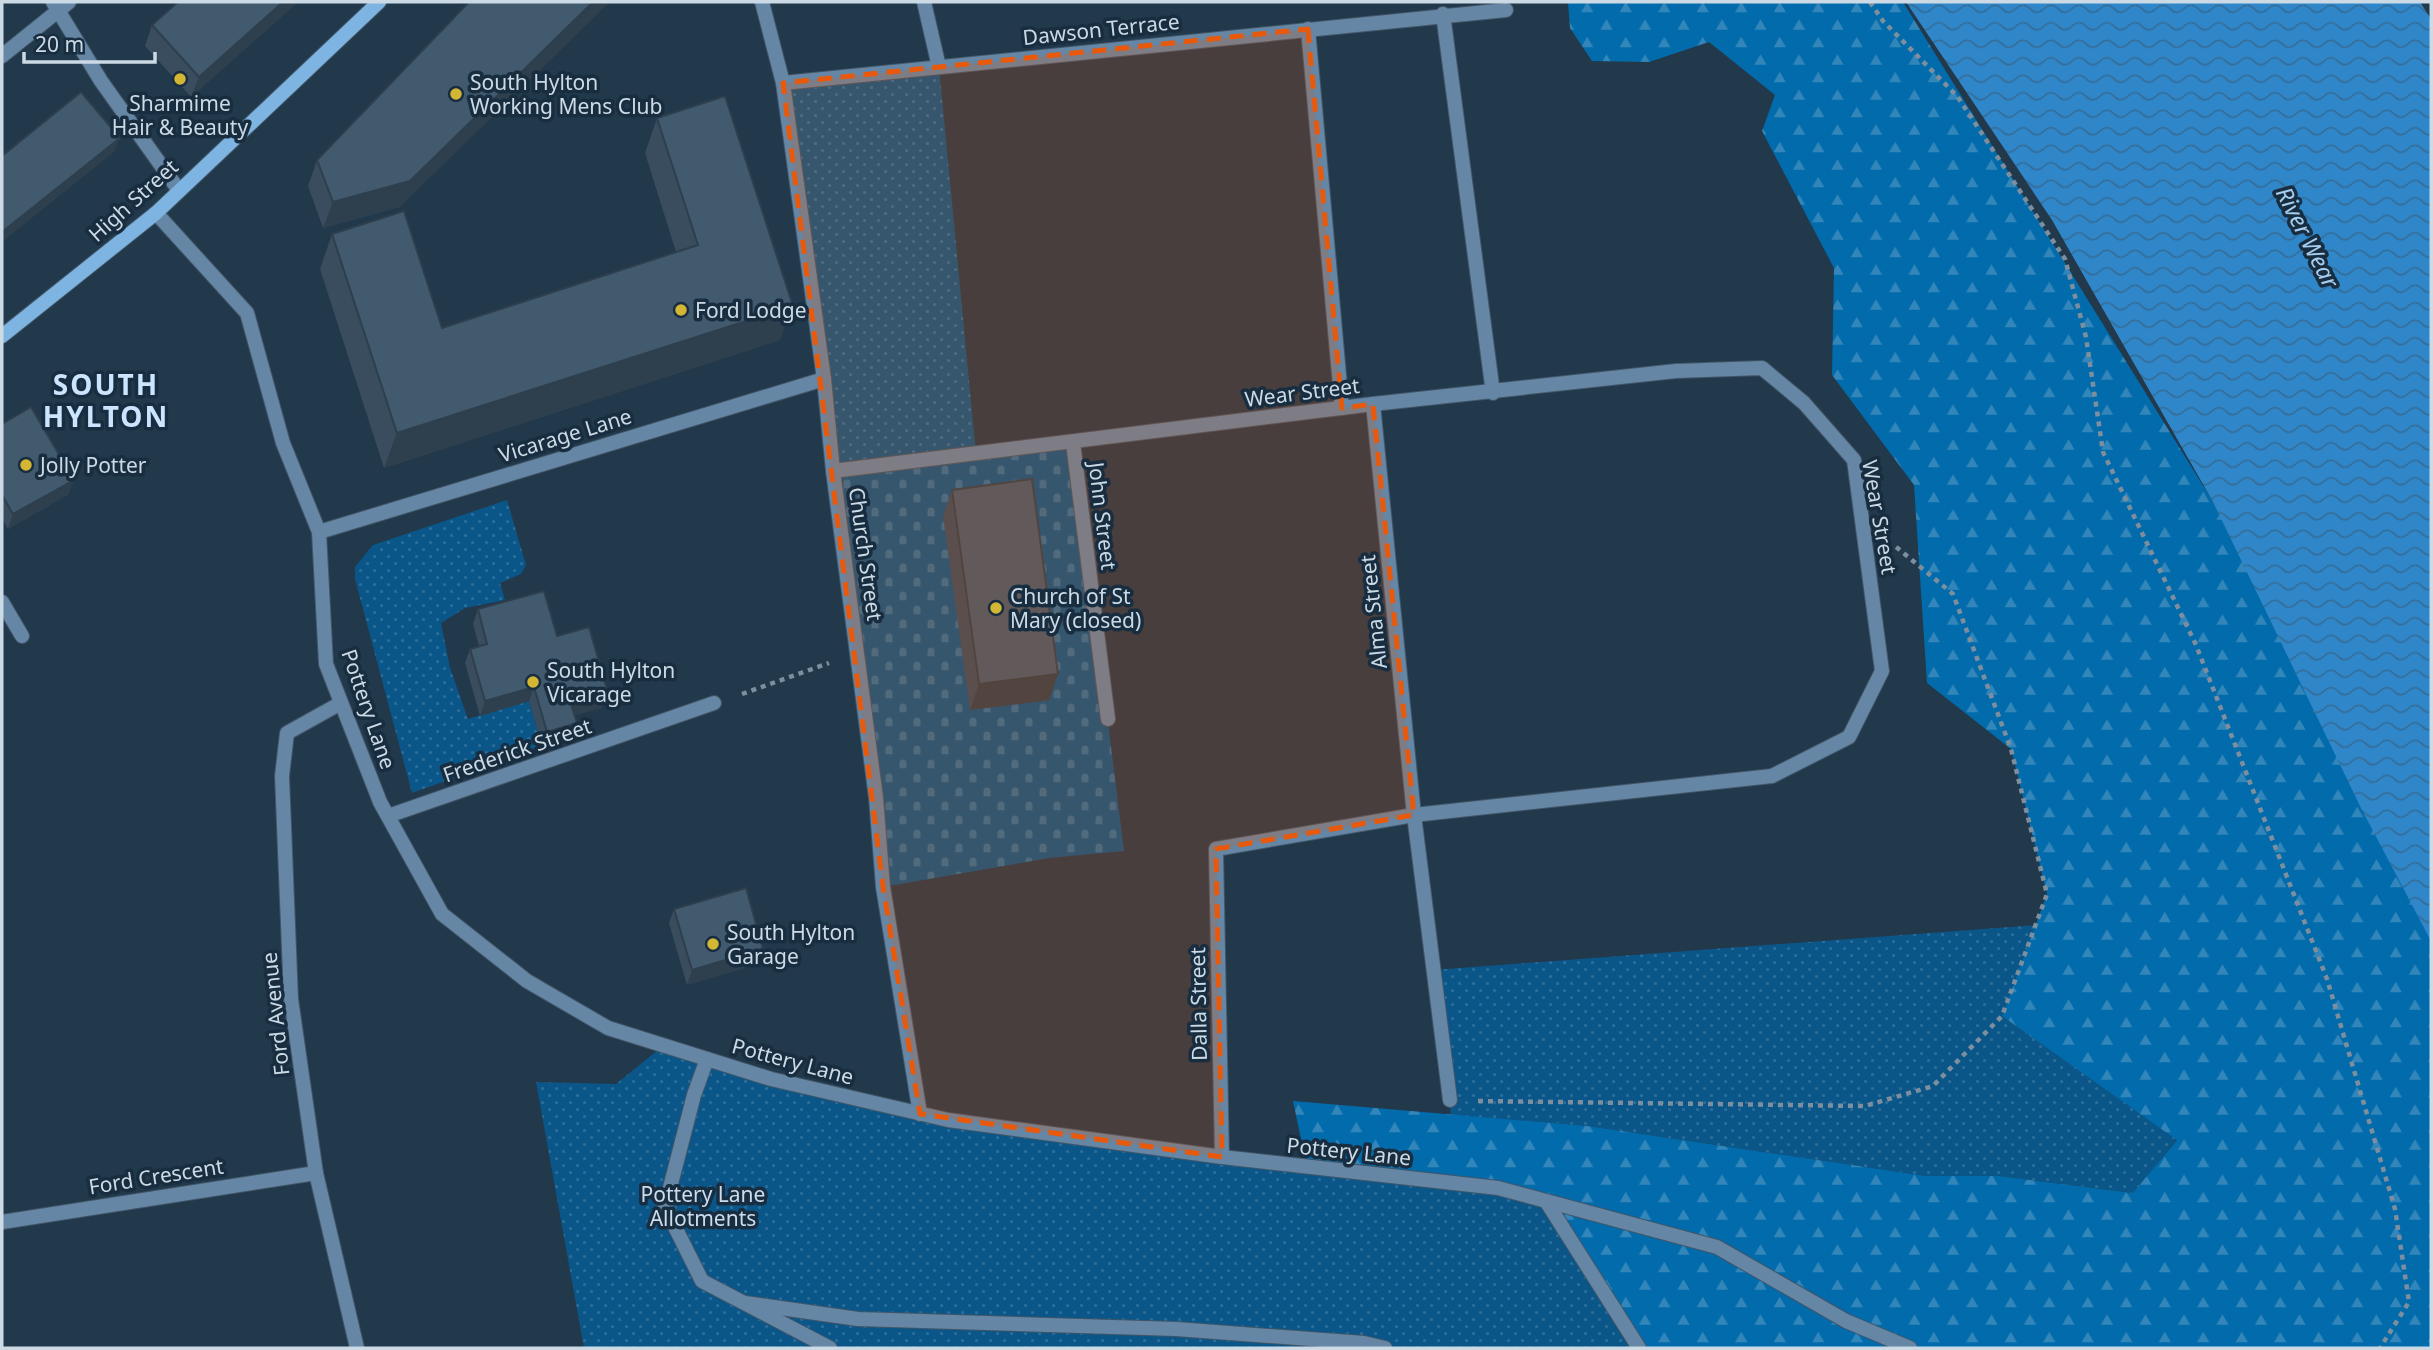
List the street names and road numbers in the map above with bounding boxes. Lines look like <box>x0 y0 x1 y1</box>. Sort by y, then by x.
street label: Dawson Terrace <box>1021 7 1181 51</box>
street label: High Street <box>82 152 184 248</box>
street label: Wear Street <box>1243 371 1361 413</box>
street label: Vicarage Lane <box>495 401 635 469</box>
street label: John Street <box>1082 458 1124 572</box>
street label: Wear Street <box>1856 458 1904 577</box>
street label: Church Street <box>843 485 889 623</box>
street label: Alma Street <box>1353 553 1393 670</box>
street label: Pottery Lane <box>335 645 403 773</box>
street label: Frederick Street <box>439 711 595 789</box>
street label: Dalla Street <box>1183 946 1213 1061</box>
street label: Ford Avenue <box>255 951 295 1077</box>
street label: Pottery Lane <box>729 1031 857 1091</box>
street label: Pottery Lane <box>1285 1131 1413 1171</box>
street label: Ford Crescent <box>87 1151 226 1200</box>

